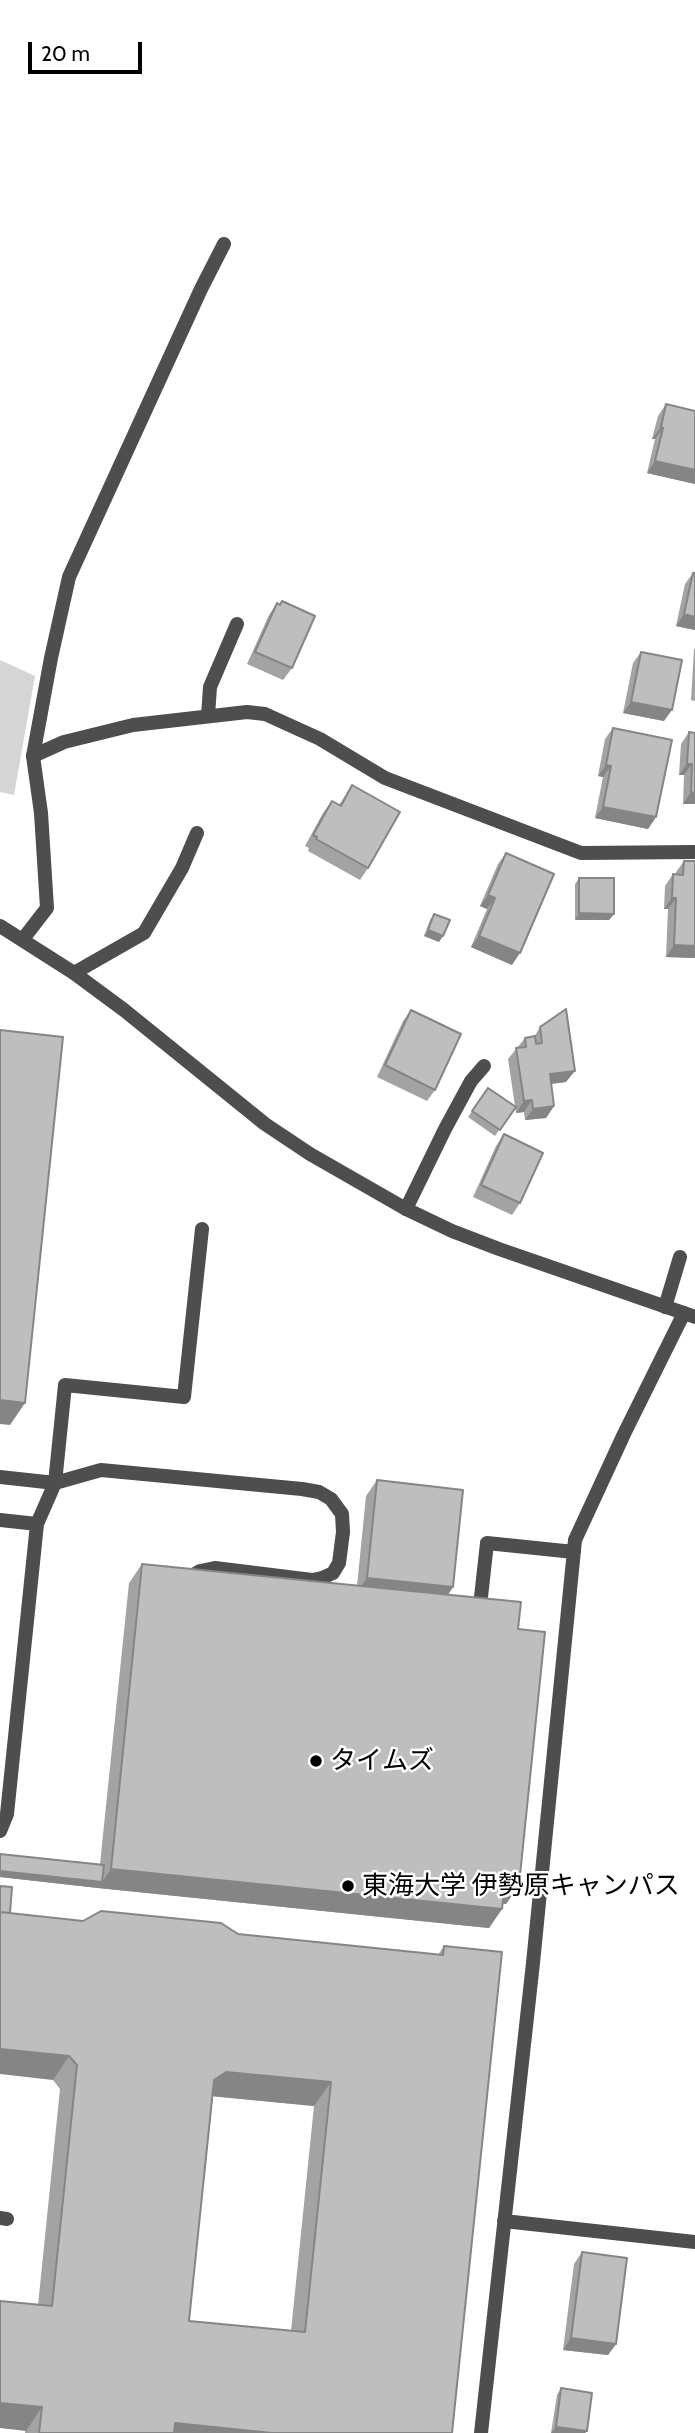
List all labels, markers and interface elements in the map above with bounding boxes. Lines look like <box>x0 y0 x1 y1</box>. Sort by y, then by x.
scale bar <box>32 28 145 72</box>
text: 20 m <box>41 41 90 66</box>
place label: タイムズ <box>330 1745 434 1777</box>
marker: タイムズ <box>308 1753 324 1769</box>
place label: 東海大学 伊勢原キャンパス <box>362 1870 680 1902</box>
marker: 東海大学 伊勢原キャンパス <box>340 1878 356 1894</box>

